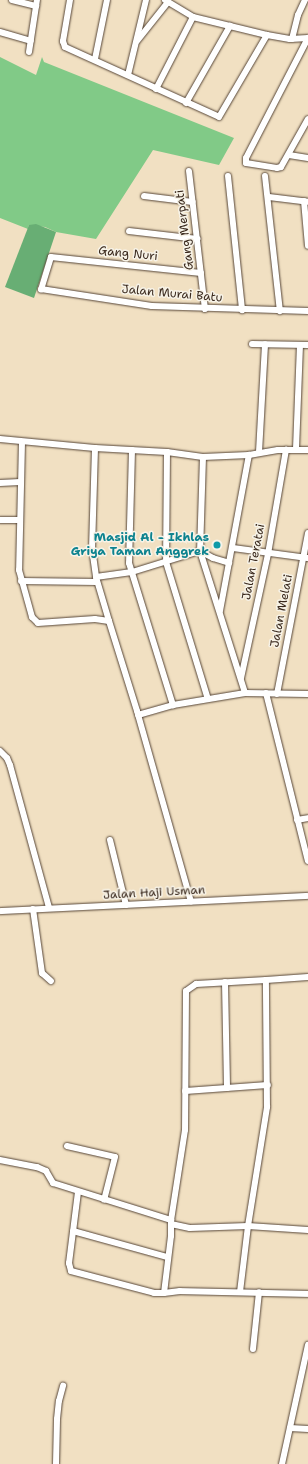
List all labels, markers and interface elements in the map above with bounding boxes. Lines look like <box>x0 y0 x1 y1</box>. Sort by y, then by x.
street label: Gang Merpati <box>173 189 197 271</box>
street label: Gang Nuri <box>98 244 158 264</box>
street label: Jalan Murai Batu <box>121 282 223 306</box>
street label: Jalan Teratai <box>240 523 268 601</box>
place label: Masjid Al - Ikhlas Griya Taman Anggrek <box>71 531 209 559</box>
marker: Masjid Al - Ikhlas Griya Taman Anggrek <box>212 540 222 550</box>
street label: Jalan Melati <box>268 573 296 649</box>
street label: Jalan Haji Usman <box>103 883 205 903</box>

